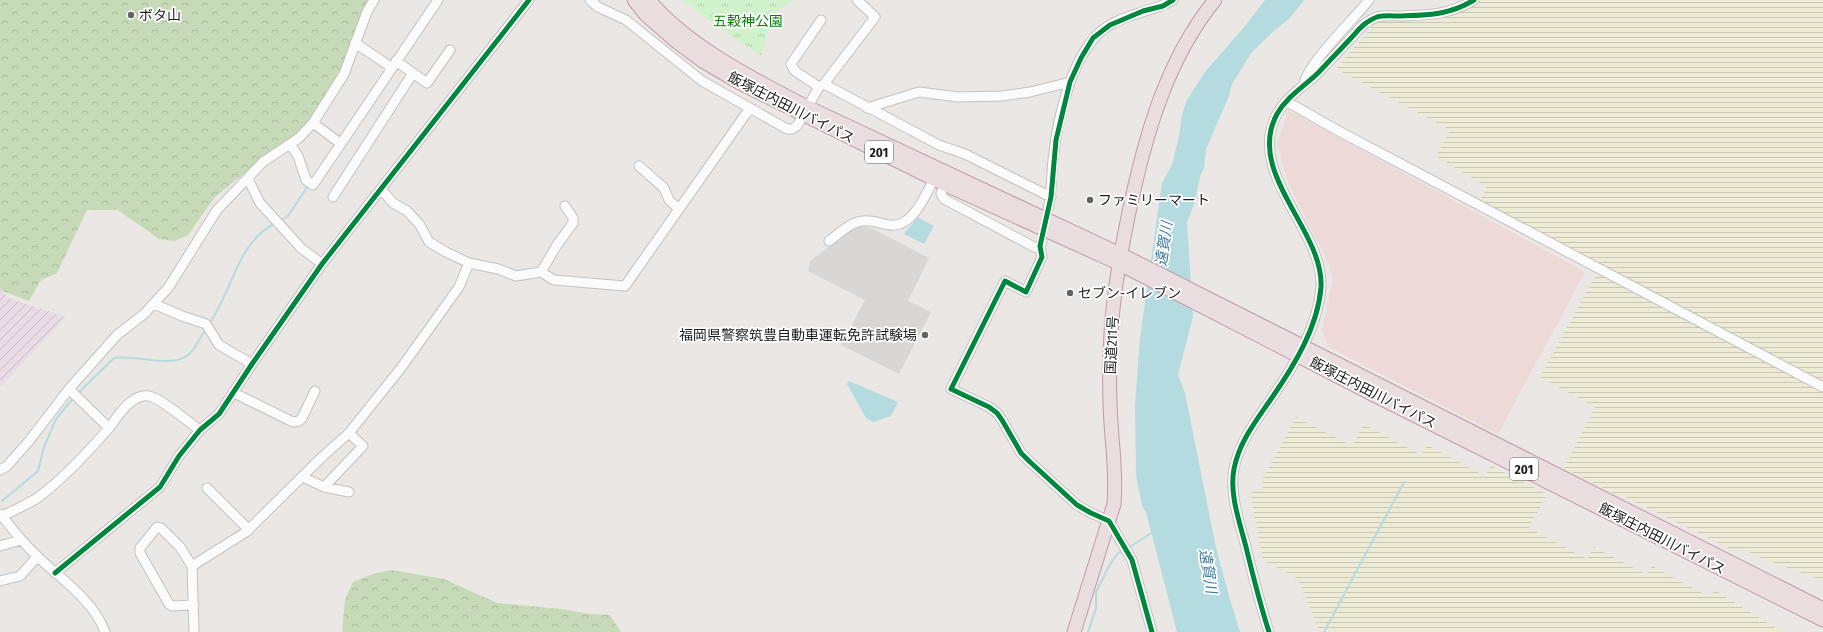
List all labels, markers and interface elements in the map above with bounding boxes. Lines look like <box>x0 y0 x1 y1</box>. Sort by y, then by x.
place label: ボタ山 <box>139 7 181 24</box>
marker: ボタ山 <box>126 10 136 20</box>
park label: 五穀神公園 <box>713 13 783 30</box>
street label: 飯塚庄内田川バイパス <box>725 69 857 147</box>
road number: 201 <box>865 141 893 163</box>
place label: ファミリーマート <box>1098 192 1210 209</box>
marker: ファミリーマート <box>1085 195 1095 205</box>
water label: 遠賀川 <box>1152 218 1176 268</box>
place label: セブン-イレブン <box>1078 285 1181 302</box>
marker: セブン-イレブン <box>1065 288 1075 298</box>
street label: 国道211号 <box>1102 315 1122 375</box>
place label: 福岡県警察筑豊自動車運転免許試験場 <box>679 327 917 344</box>
marker: 福岡県警察筑豊自動車運転免許試験場 <box>920 330 930 340</box>
street label: 飯塚庄内田川バイパス <box>1307 354 1439 432</box>
road number: 201 <box>1510 458 1538 480</box>
street label: 飯塚庄内田川バイパス <box>1596 500 1728 578</box>
water label: 遠賀川 <box>1196 547 1221 597</box>

